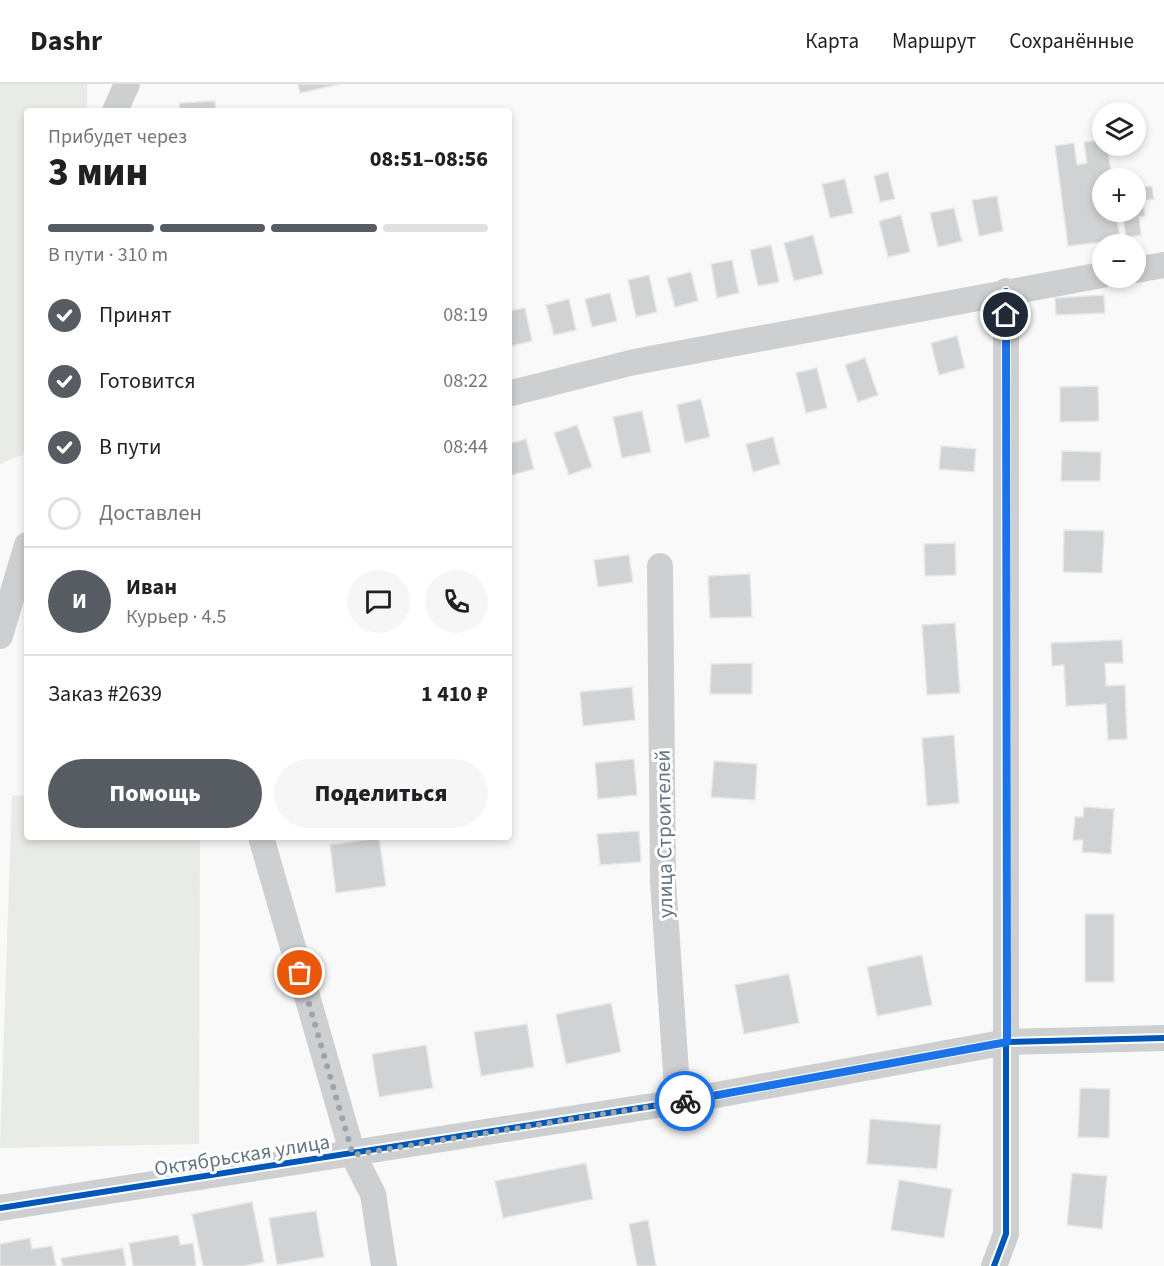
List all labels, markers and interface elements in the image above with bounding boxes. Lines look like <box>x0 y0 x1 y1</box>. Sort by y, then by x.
text: Dashr <box>30 21 102 61</box>
text: Карта <box>805 26 859 56</box>
text: Маршрут <box>892 26 976 56</box>
text: Сохранённые <box>1009 26 1134 56</box>
map controls <box>1092 102 1146 288</box>
button: layers <box>1092 102 1146 156</box>
text: Прибудет через <box>48 123 187 151</box>
text: 08:51–08:56 <box>370 143 488 175</box>
text: 3 мин <box>48 145 148 201</box>
button: + <box>1092 168 1146 222</box>
button: − <box>1092 234 1146 288</box>
text: В пути · 310 m <box>48 241 168 269</box>
pin <box>980 289 1031 340</box>
icon: home <box>989 298 1022 331</box>
icon: check <box>48 299 81 332</box>
text: Принят <box>99 299 172 331</box>
text: 08:19 <box>443 301 488 329</box>
icon: check <box>48 365 81 398</box>
text: Готовится <box>99 365 196 397</box>
text: 08:22 <box>443 367 488 395</box>
icon: check <box>48 431 81 464</box>
text: В пути <box>99 431 161 463</box>
text: 08:44 <box>443 433 488 461</box>
text: Доставлен <box>99 497 202 529</box>
button: chat <box>347 570 410 633</box>
button: phone <box>425 570 488 633</box>
text: Иван <box>126 571 177 603</box>
text: И <box>72 585 87 617</box>
text: Курьер · 4.5 <box>126 603 226 631</box>
text: Заказ #2639 <box>48 678 162 710</box>
text: 1 410 ₽ <box>421 678 488 710</box>
street label: улица Строителей <box>648 750 680 918</box>
button: Помощь <box>48 759 262 828</box>
button: Поделиться <box>274 759 488 828</box>
pin <box>274 947 325 998</box>
icon: bag <box>283 956 316 989</box>
courier <box>655 1071 715 1131</box>
icon: bike <box>669 1085 702 1118</box>
street label: Октябрьская улица <box>152 1126 332 1184</box>

